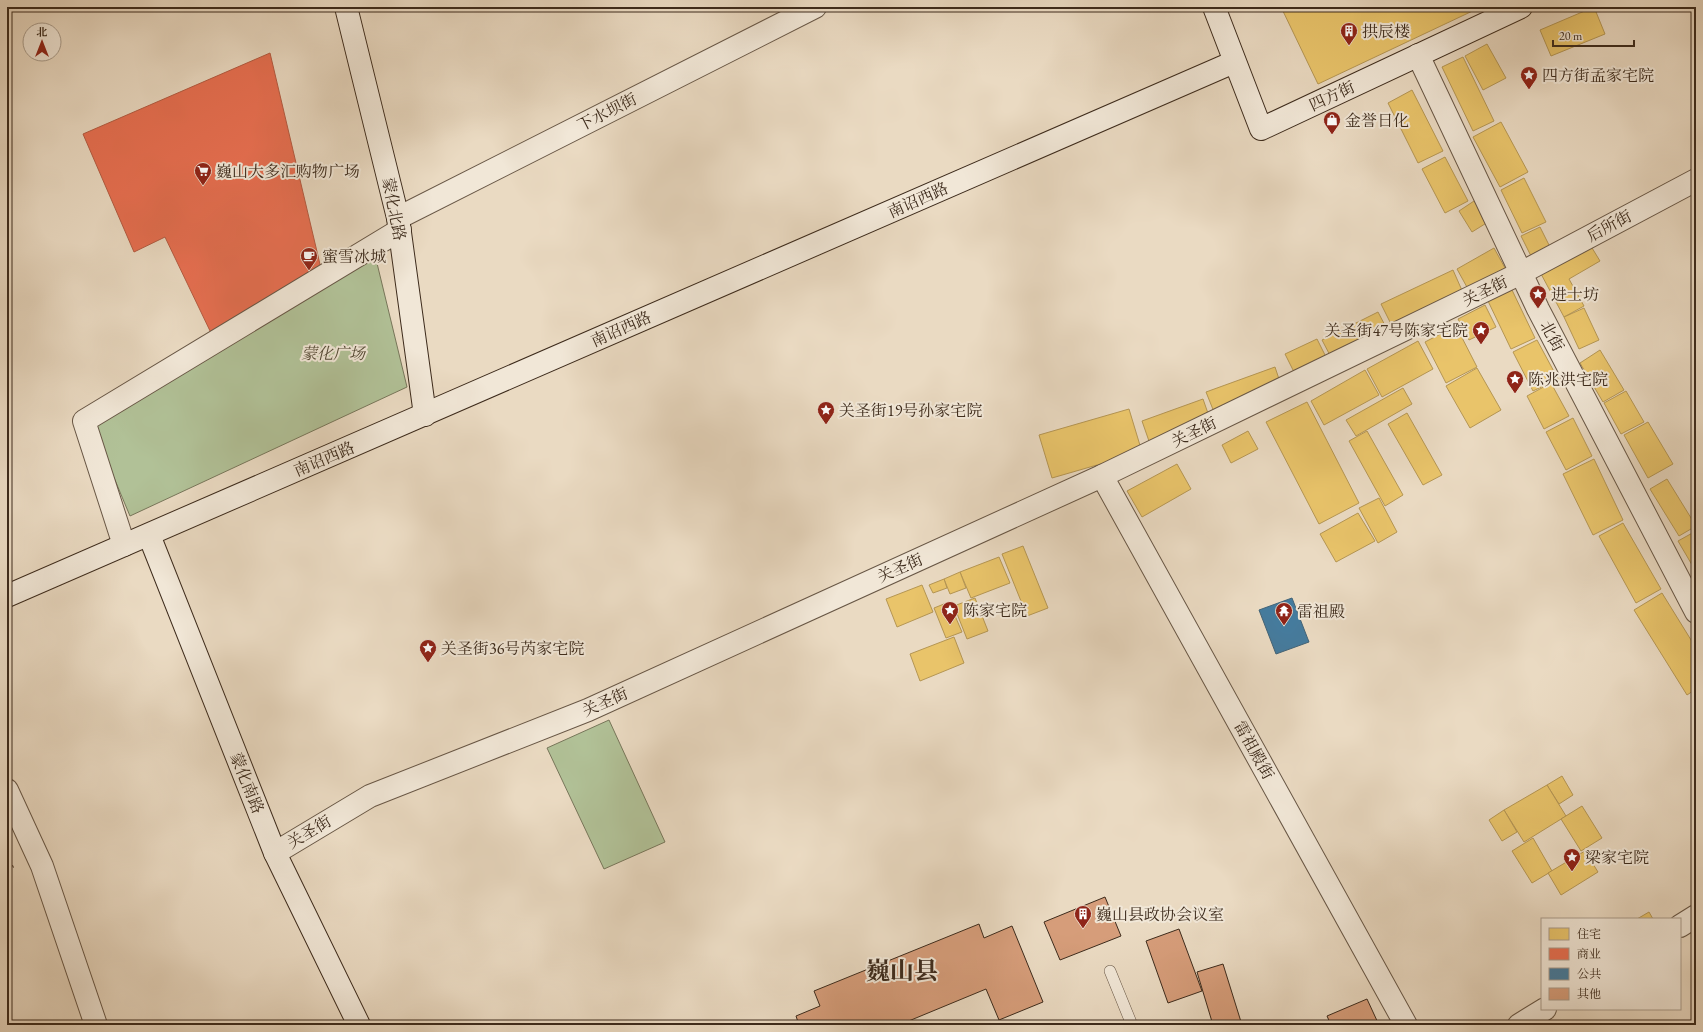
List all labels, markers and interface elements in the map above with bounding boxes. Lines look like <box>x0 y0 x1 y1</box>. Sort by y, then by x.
building icon: 拱辰楼 <box>1339 21 1359 46</box>
place label: 拱辰楼 <box>1362 21 1410 42</box>
north arrow <box>22 22 62 62</box>
scale bar <box>1553 22 1634 48</box>
text: 北 <box>37 25 48 39</box>
text: 20 m <box>1559 28 1583 44</box>
place icon: 四方街孟家宅院 <box>1519 65 1539 90</box>
place label: 四方街孟家宅院 <box>1542 65 1654 86</box>
street label: 四方街 <box>1306 76 1358 116</box>
street label: 下水坝街 <box>574 88 640 136</box>
shop icon: 金誉日化 <box>1322 110 1342 135</box>
place label: 金誉日化 <box>1345 110 1409 131</box>
supermarket icon: 巍山大多汇购物广场 <box>193 161 213 186</box>
place label: 巍山大多汇购物广场 <box>216 161 360 182</box>
street label: 蒙化北路 <box>378 176 410 242</box>
street label: 南诏西路 <box>884 177 952 223</box>
street label: 后所街 <box>1583 205 1635 247</box>
cafe icon: 蜜雪冰城 <box>299 246 319 271</box>
place label: 蜜雪冰城 <box>322 246 386 267</box>
street label: 关圣街 <box>1459 271 1511 311</box>
place icon: 进士坊 <box>1528 284 1548 309</box>
place label: 进士坊 <box>1551 284 1599 305</box>
street label: 南诏西路 <box>587 306 655 352</box>
street label: 北街 <box>1535 317 1569 355</box>
place label: 关圣街47号陈家宅院 <box>1325 320 1468 341</box>
place icon: 关圣街47号陈家宅院 <box>1471 320 1491 345</box>
park label: 蒙化广场 <box>301 343 367 364</box>
place icon: 陈兆洪宅院 <box>1505 369 1525 394</box>
place label: 陈兆洪宅院 <box>1528 369 1608 390</box>
place icon: 关圣街19号孙家宅院 <box>816 400 836 425</box>
place label: 关圣街19号孙家宅院 <box>839 400 982 421</box>
street label: 关圣街 <box>1168 412 1220 452</box>
street label: 南诏西路 <box>290 437 358 481</box>
street label: 关圣街 <box>874 549 926 587</box>
place icon: 陈家宅院 <box>940 600 960 625</box>
place label: 陈家宅院 <box>963 600 1027 621</box>
temple icon: 雷祖殿 <box>1274 601 1294 626</box>
place label: 雷祖殿 <box>1297 601 1345 622</box>
place icon: 关圣街36号芮家宅院 <box>418 638 438 663</box>
place label: 关圣街36号芮家宅院 <box>441 638 584 659</box>
street label: 关圣街 <box>579 683 631 721</box>
street label: 雷祖殿街 <box>1229 717 1279 783</box>
street label: 蒙化南路 <box>225 749 269 817</box>
street label: 关圣街 <box>283 811 335 853</box>
place icon: 梁家宅院 <box>1562 847 1582 872</box>
place label: 梁家宅院 <box>1585 847 1649 868</box>
building icon: 巍山县政协会议室 <box>1073 904 1093 929</box>
place label: 巍山县政协会议室 <box>1096 904 1224 925</box>
legend <box>1541 918 1681 1010</box>
text: 住宅 <box>1577 926 1601 942</box>
text: 商业 <box>1577 946 1601 962</box>
district label: 巍山县 <box>866 955 938 986</box>
text: 公共 <box>1577 966 1601 982</box>
text: 其他 <box>1577 986 1601 1002</box>

